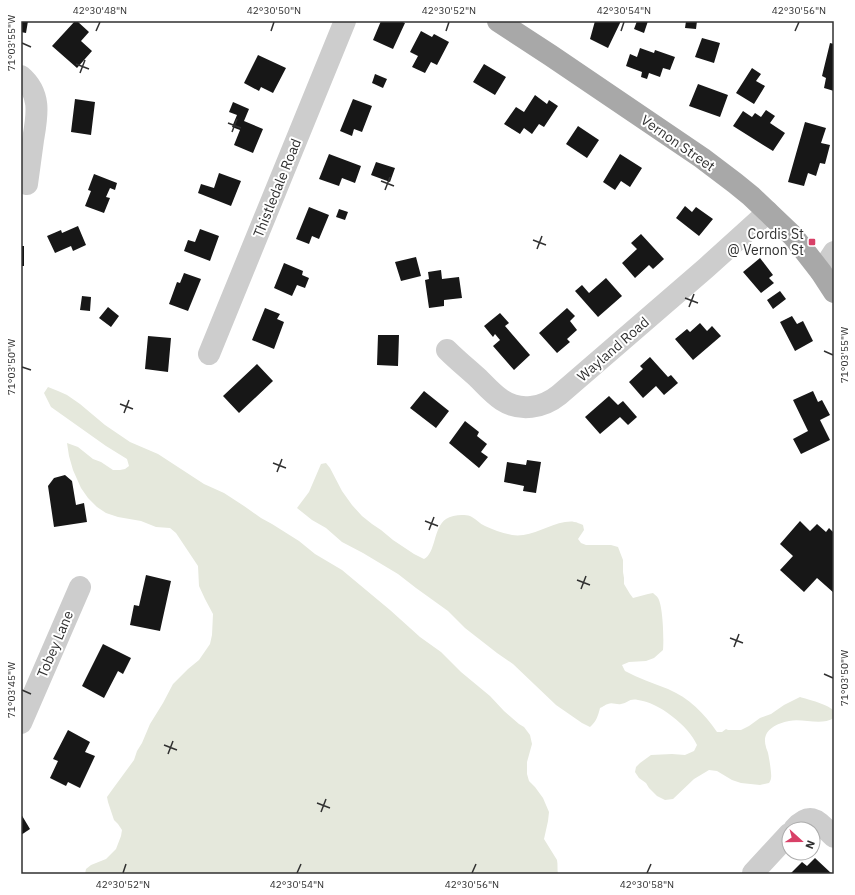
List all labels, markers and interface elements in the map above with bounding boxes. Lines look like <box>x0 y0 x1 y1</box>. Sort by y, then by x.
text: 42°30'48"N <box>73 4 127 17</box>
text: 42°30'50"N <box>247 4 301 17</box>
text: 42°30'52"N <box>422 4 476 17</box>
text: 42°30'54"N <box>597 4 651 17</box>
text: 42°30'56"N <box>772 4 826 17</box>
text: 71°03'55"W <box>5 15 18 71</box>
street label: Vernon Street <box>637 111 719 175</box>
street label: Thistledale Road <box>249 136 305 240</box>
place label: Cordis St @ Vernon St <box>727 225 804 259</box>
marker: Cordis St @ Vernon St <box>807 237 817 247</box>
street label: Wayland Road <box>573 313 653 385</box>
text: 71°03'55"W <box>838 327 851 383</box>
text: 71°03'50"W <box>5 339 18 395</box>
street label: Tobey Lane <box>33 607 77 680</box>
text: 71°03'50"W <box>838 650 851 706</box>
text: 71°03'45"W <box>5 662 18 718</box>
north arrow <box>781 821 821 861</box>
text: N <box>802 838 818 851</box>
text: 42°30'52"N <box>96 878 150 891</box>
text: 42°30'54"N <box>270 878 324 891</box>
text: 42°30'56"N <box>445 878 499 891</box>
text: 42°30'58"N <box>620 878 674 891</box>

